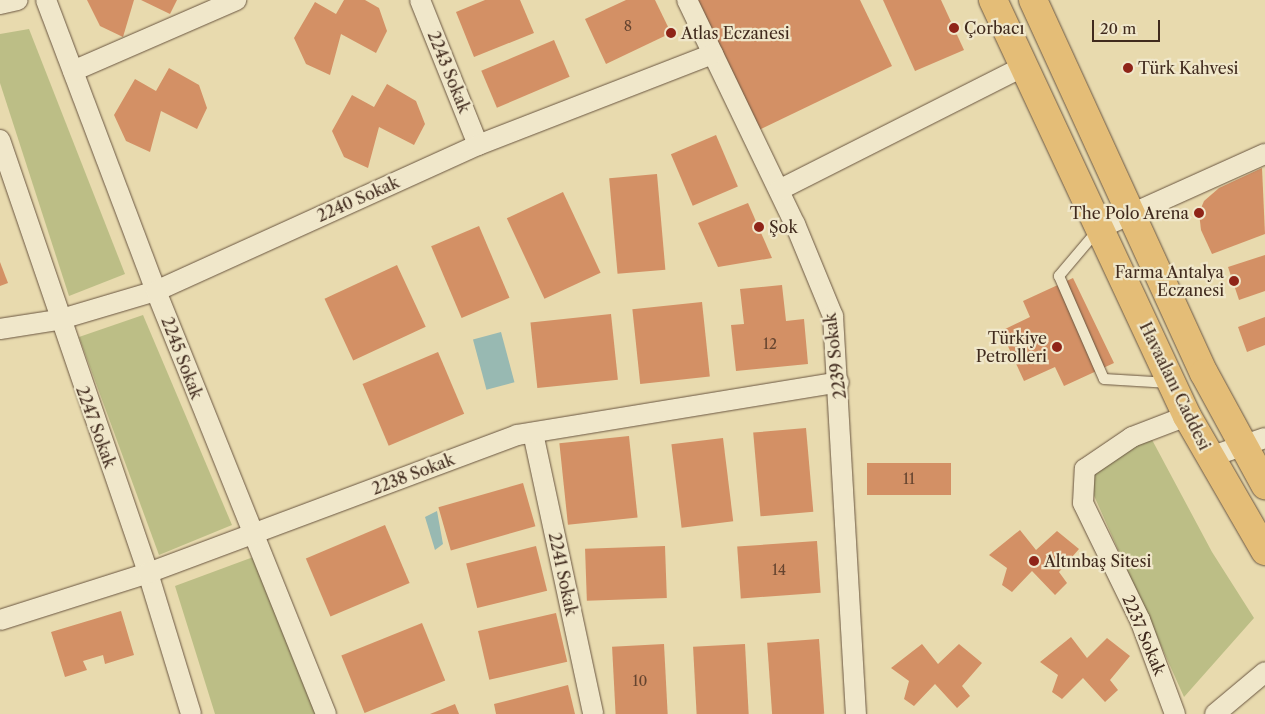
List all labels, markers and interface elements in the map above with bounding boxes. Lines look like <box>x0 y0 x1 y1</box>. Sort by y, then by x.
scale bar <box>1095 10 1162 42</box>
house number: 8 <box>624 18 632 34</box>
place label: Çorbacı <box>964 18 1024 38</box>
text: 20 m <box>1100 19 1136 38</box>
marker: Çorbacı <box>948 22 960 34</box>
place label: Atlas Eczanesi <box>681 23 790 43</box>
marker: Atlas Eczanesi <box>665 27 677 39</box>
street label: 2243 Sokak <box>424 28 474 116</box>
place label: Türk Kahvesi <box>1138 58 1239 78</box>
marker: Türk Kahvesi <box>1122 62 1134 74</box>
street label: 2240 Sokak <box>314 172 402 226</box>
place label: The Polo Arena <box>1069 203 1189 223</box>
marker: The Polo Arena <box>1193 207 1205 219</box>
place label: Şok <box>769 217 798 237</box>
marker: Şok <box>753 221 765 233</box>
place label: Farma Antalya Eczanesi <box>1114 262 1224 300</box>
marker: Farma Antalya Eczanesi <box>1228 275 1240 287</box>
street label: 2239 Sokak <box>820 312 850 400</box>
street label: 2245 Sokak <box>158 314 206 402</box>
street label: Havaalanı Caddesi <box>1136 319 1214 453</box>
place label: Türkiye Petrolleri <box>976 328 1047 366</box>
house number: 12 <box>763 336 777 352</box>
marker: Türkiye Petrolleri <box>1051 341 1063 353</box>
street label: 2247 Sokak <box>72 383 120 471</box>
street label: 2238 Sokak <box>369 449 457 499</box>
house number: 11 <box>903 471 915 487</box>
street label: 2241 Sokak <box>545 531 581 617</box>
place label: Altınbaş Sitesi <box>1044 551 1151 571</box>
marker: Altınbaş Sitesi <box>1028 555 1040 567</box>
house number: 14 <box>772 562 786 578</box>
street label: 2237 Sokak <box>1118 592 1170 678</box>
house number: 10 <box>633 673 647 689</box>

